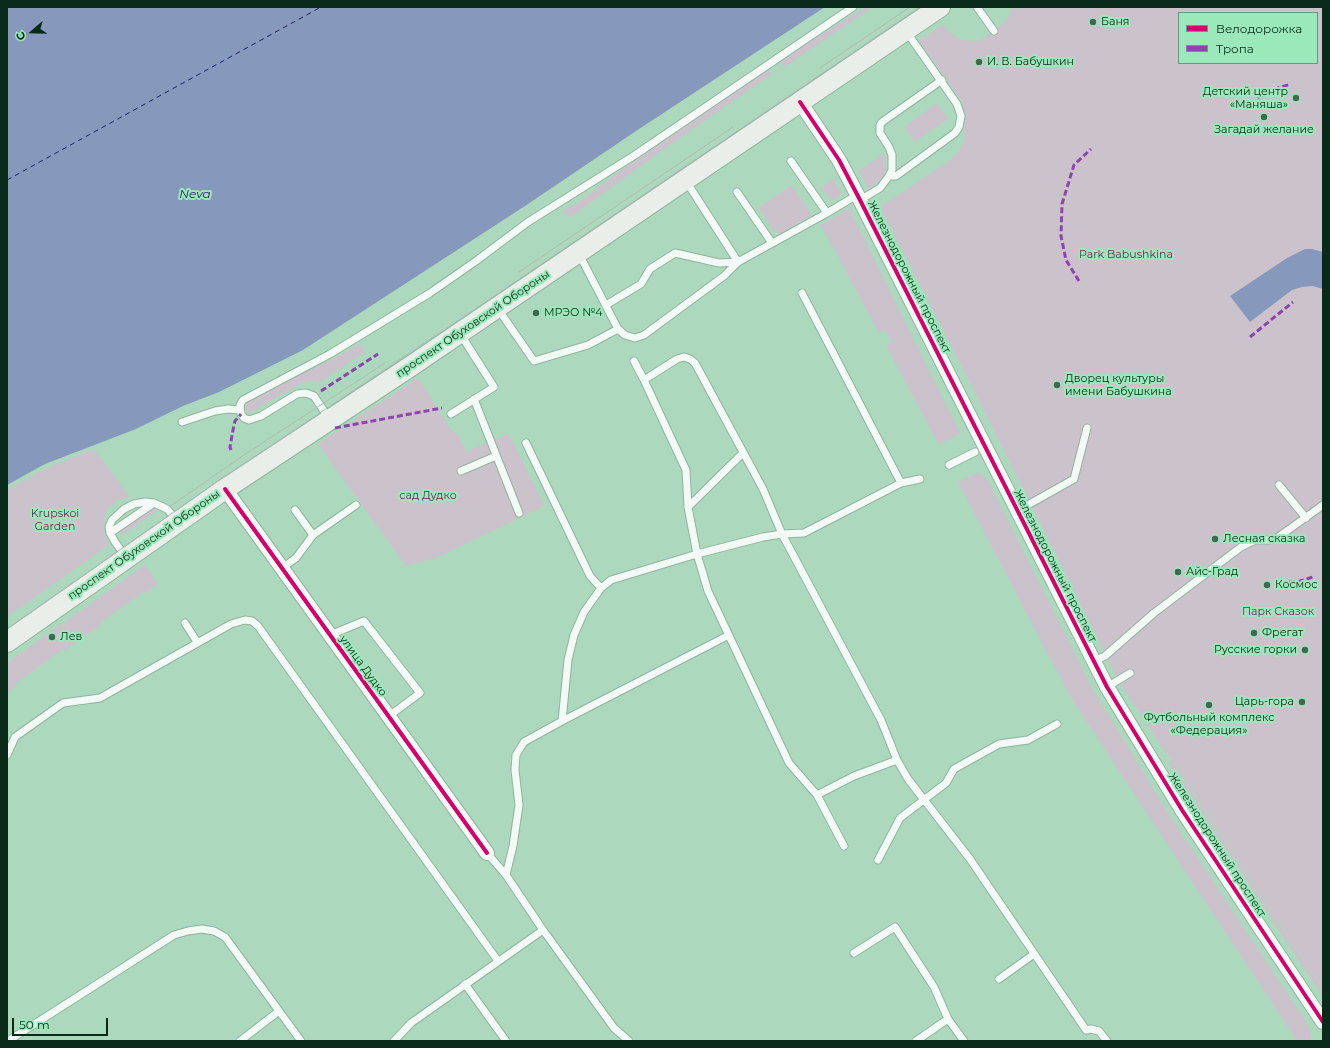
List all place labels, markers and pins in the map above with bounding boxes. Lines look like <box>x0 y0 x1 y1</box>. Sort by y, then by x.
place label: Баня <box>1101 15 1129 29</box>
marker: Баня <box>1088 17 1098 27</box>
place label: И. В. Бабушкин <box>987 55 1074 69</box>
marker: И. В. Бабушкин <box>974 57 984 67</box>
place label: Детский центр «Маняша» <box>1203 85 1288 111</box>
marker: Детский центр «Маняша» <box>1291 93 1301 103</box>
marker: Загадай желание <box>1259 112 1269 122</box>
place label: Загадай желание <box>1214 123 1314 137</box>
place label: МРЭО №4 <box>544 306 603 320</box>
marker: МРЭО №4 <box>531 308 541 318</box>
place label: Дворец культуры имени Бабушкина <box>1065 372 1172 398</box>
marker: Дворец культуры имени Бабушкина <box>1052 380 1062 390</box>
place label: Лесная сказка <box>1223 532 1305 546</box>
marker: Лесная сказка <box>1210 534 1220 544</box>
place label: Айс-Град <box>1186 565 1238 579</box>
marker: Айс-Град <box>1173 567 1183 577</box>
place label: Космос <box>1275 578 1317 592</box>
marker: Космос <box>1262 580 1272 590</box>
place label: Фрегат <box>1262 626 1303 640</box>
marker: Фрегат <box>1249 628 1259 638</box>
place label: Лев <box>60 630 82 644</box>
marker: Лев <box>47 632 57 642</box>
place label: Русские горки <box>1214 643 1297 657</box>
marker: Русские горки <box>1300 645 1310 655</box>
place label: Царь-гора <box>1235 695 1294 709</box>
marker: Царь-гора <box>1297 697 1307 707</box>
marker: Футбольный комплекс «Федерация» <box>1204 700 1214 710</box>
place label: Футбольный комплекс «Федерация» <box>1144 711 1274 737</box>

